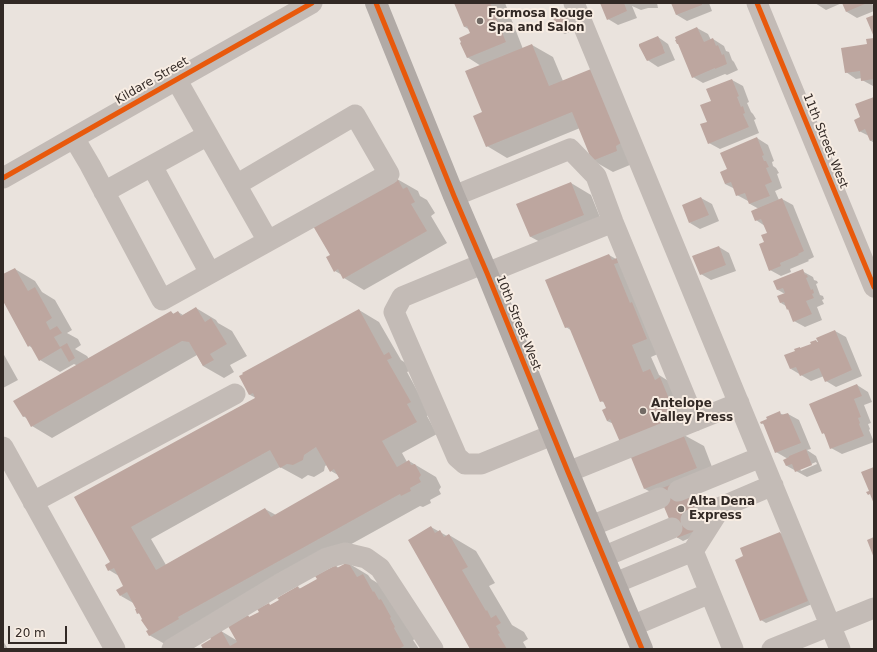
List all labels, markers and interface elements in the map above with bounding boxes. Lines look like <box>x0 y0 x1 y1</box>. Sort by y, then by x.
place label: Formosa Rouge Spa and Salon <box>488 7 593 35</box>
marker: Formosa Rouge Spa and Salon <box>475 16 485 26</box>
street label: Kildare Street <box>113 54 191 108</box>
street label: 11th Street West <box>799 91 851 191</box>
street label: 10th Street West <box>492 273 544 373</box>
place label: Antelope Valley Press <box>651 397 733 425</box>
marker: Antelope Valley Press <box>638 406 648 416</box>
place label: Alta Dena Express <box>689 495 755 523</box>
marker: Alta Dena Express <box>676 504 686 514</box>
scale bar <box>10 618 69 644</box>
text: 20 m <box>15 626 46 640</box>

